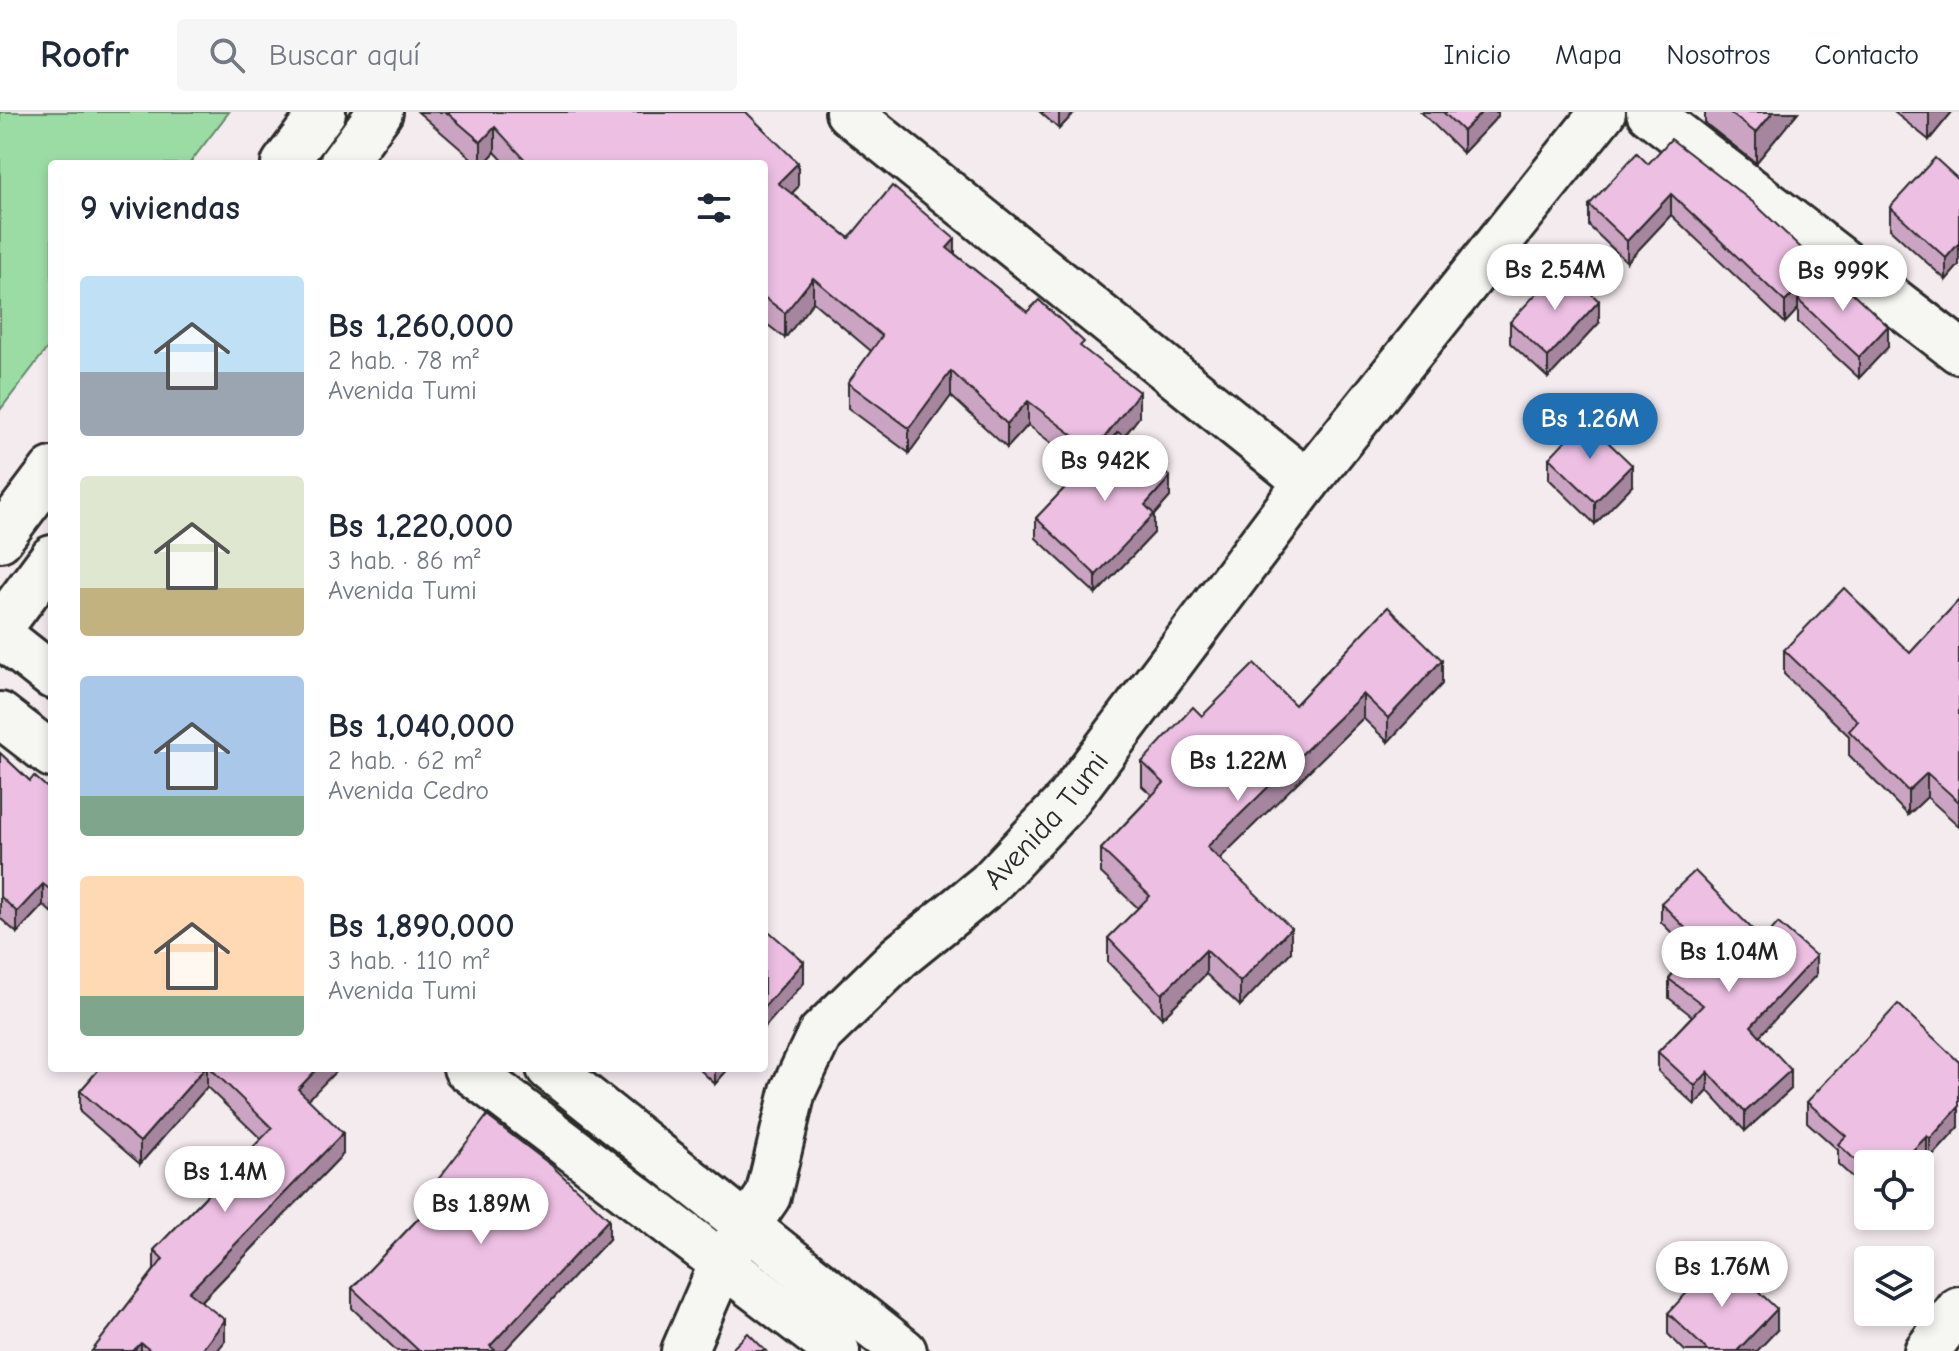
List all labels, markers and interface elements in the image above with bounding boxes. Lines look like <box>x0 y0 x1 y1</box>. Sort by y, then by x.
search box <box>177 19 737 91</box>
text: Roofr <box>40 33 129 77</box>
icon: search <box>205 33 249 77</box>
text: Buscar aquí <box>269 38 420 73</box>
text: Inicio <box>1444 39 1511 71</box>
text: Mapa <box>1555 39 1622 71</box>
text: Nosotros <box>1666 39 1770 71</box>
text: Contacto <box>1814 39 1919 71</box>
icon: filters <box>692 186 736 230</box>
text: 9 viviendas <box>80 188 240 228</box>
pin: Bs 2.54M <box>1472 244 1638 312</box>
pin: Bs 999K <box>1769 245 1917 313</box>
text: Bs 2.54M <box>1505 255 1605 285</box>
text: Bs 999K <box>1797 256 1889 286</box>
text: Bs 1,260,000 <box>328 306 514 346</box>
icon: home <box>144 308 240 404</box>
text: 2 hab. · 78 m² <box>328 346 479 376</box>
text: Avenida Tumi <box>328 376 477 406</box>
pin: Bs 1.26M <box>1507 393 1673 461</box>
text: Bs 1.26M <box>1541 404 1639 434</box>
pin: Bs 942K <box>1031 435 1179 503</box>
text: Bs 942K <box>1060 446 1150 476</box>
text: Bs 1,220,000 <box>328 506 513 546</box>
icon: home <box>144 508 240 604</box>
text: 3 hab. · 86 m² <box>328 546 481 576</box>
text: Avenida Tumi <box>328 576 477 606</box>
text: Bs 1,040,000 <box>328 706 515 746</box>
icon: home <box>144 708 240 804</box>
pin: Bs 1.22M <box>1155 735 1321 803</box>
street label: Avenida Tumi <box>976 745 1116 897</box>
text: 2 hab. · 62 m² <box>328 746 481 776</box>
text: Bs 1.22M <box>1189 746 1287 776</box>
text: Avenida Cedro <box>328 776 489 806</box>
text: Bs 1,890,000 <box>328 906 515 946</box>
icon: home <box>144 908 240 1004</box>
pin: Bs 1.04M <box>1646 926 1812 994</box>
text: Bs 1.04M <box>1679 937 1779 967</box>
text: 3 hab. · 110 m² <box>328 946 489 976</box>
text: Avenida Tumi <box>328 976 477 1006</box>
pin: Bs 1.4M <box>151 1146 299 1214</box>
map controls <box>1854 1150 1934 1326</box>
button: locate <box>1854 1150 1934 1230</box>
text: Bs 1.4M <box>183 1157 267 1187</box>
pin: Bs 1.89M <box>398 1178 564 1246</box>
text: Bs 1.89M <box>432 1189 530 1219</box>
pin: Bs 1.76M <box>1639 1241 1805 1309</box>
button: layers <box>1854 1246 1934 1326</box>
text: Bs 1.76M <box>1674 1252 1770 1282</box>

